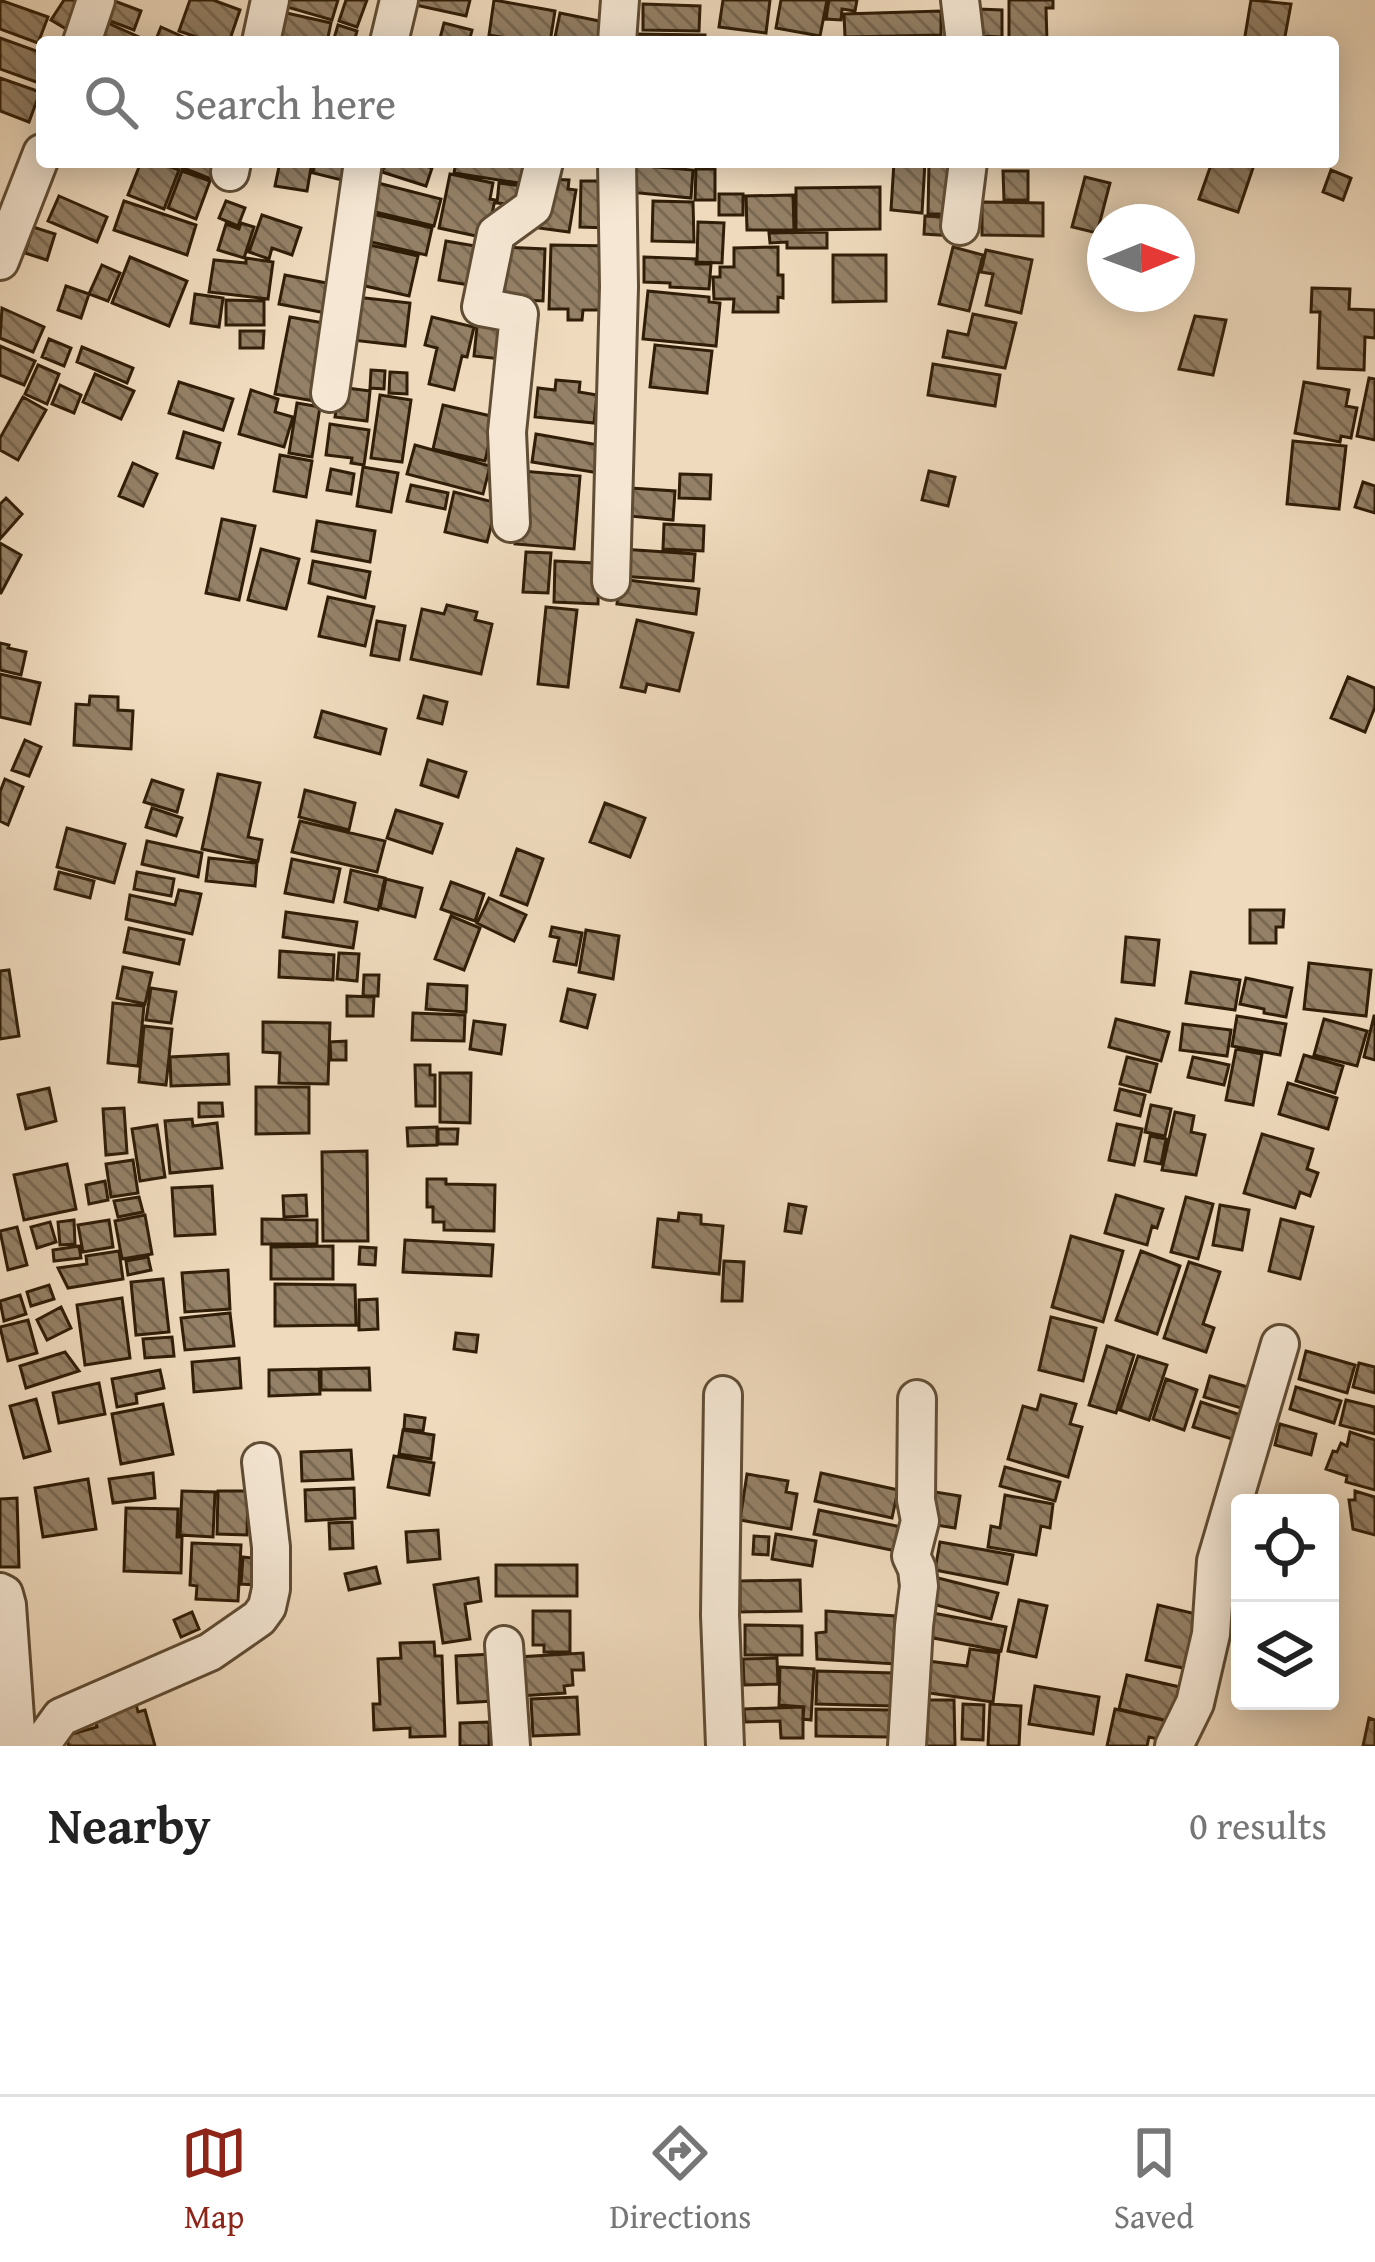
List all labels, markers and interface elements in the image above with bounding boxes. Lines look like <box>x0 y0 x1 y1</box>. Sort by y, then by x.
search box <box>36 36 1339 168</box>
icon: search <box>78 69 144 135</box>
text: Search here <box>174 70 396 135</box>
north arrow <box>1087 204 1195 312</box>
map controls <box>1231 1494 1339 1710</box>
button: locate <box>1231 1494 1339 1602</box>
button: layers <box>1231 1602 1339 1710</box>
text: Nearby <box>48 1787 211 1862</box>
text: 0 results <box>1189 1796 1327 1853</box>
tab: Map <box>181 2120 247 2240</box>
tab: Directions <box>610 2120 751 2240</box>
tab: Saved <box>1114 2120 1194 2240</box>

